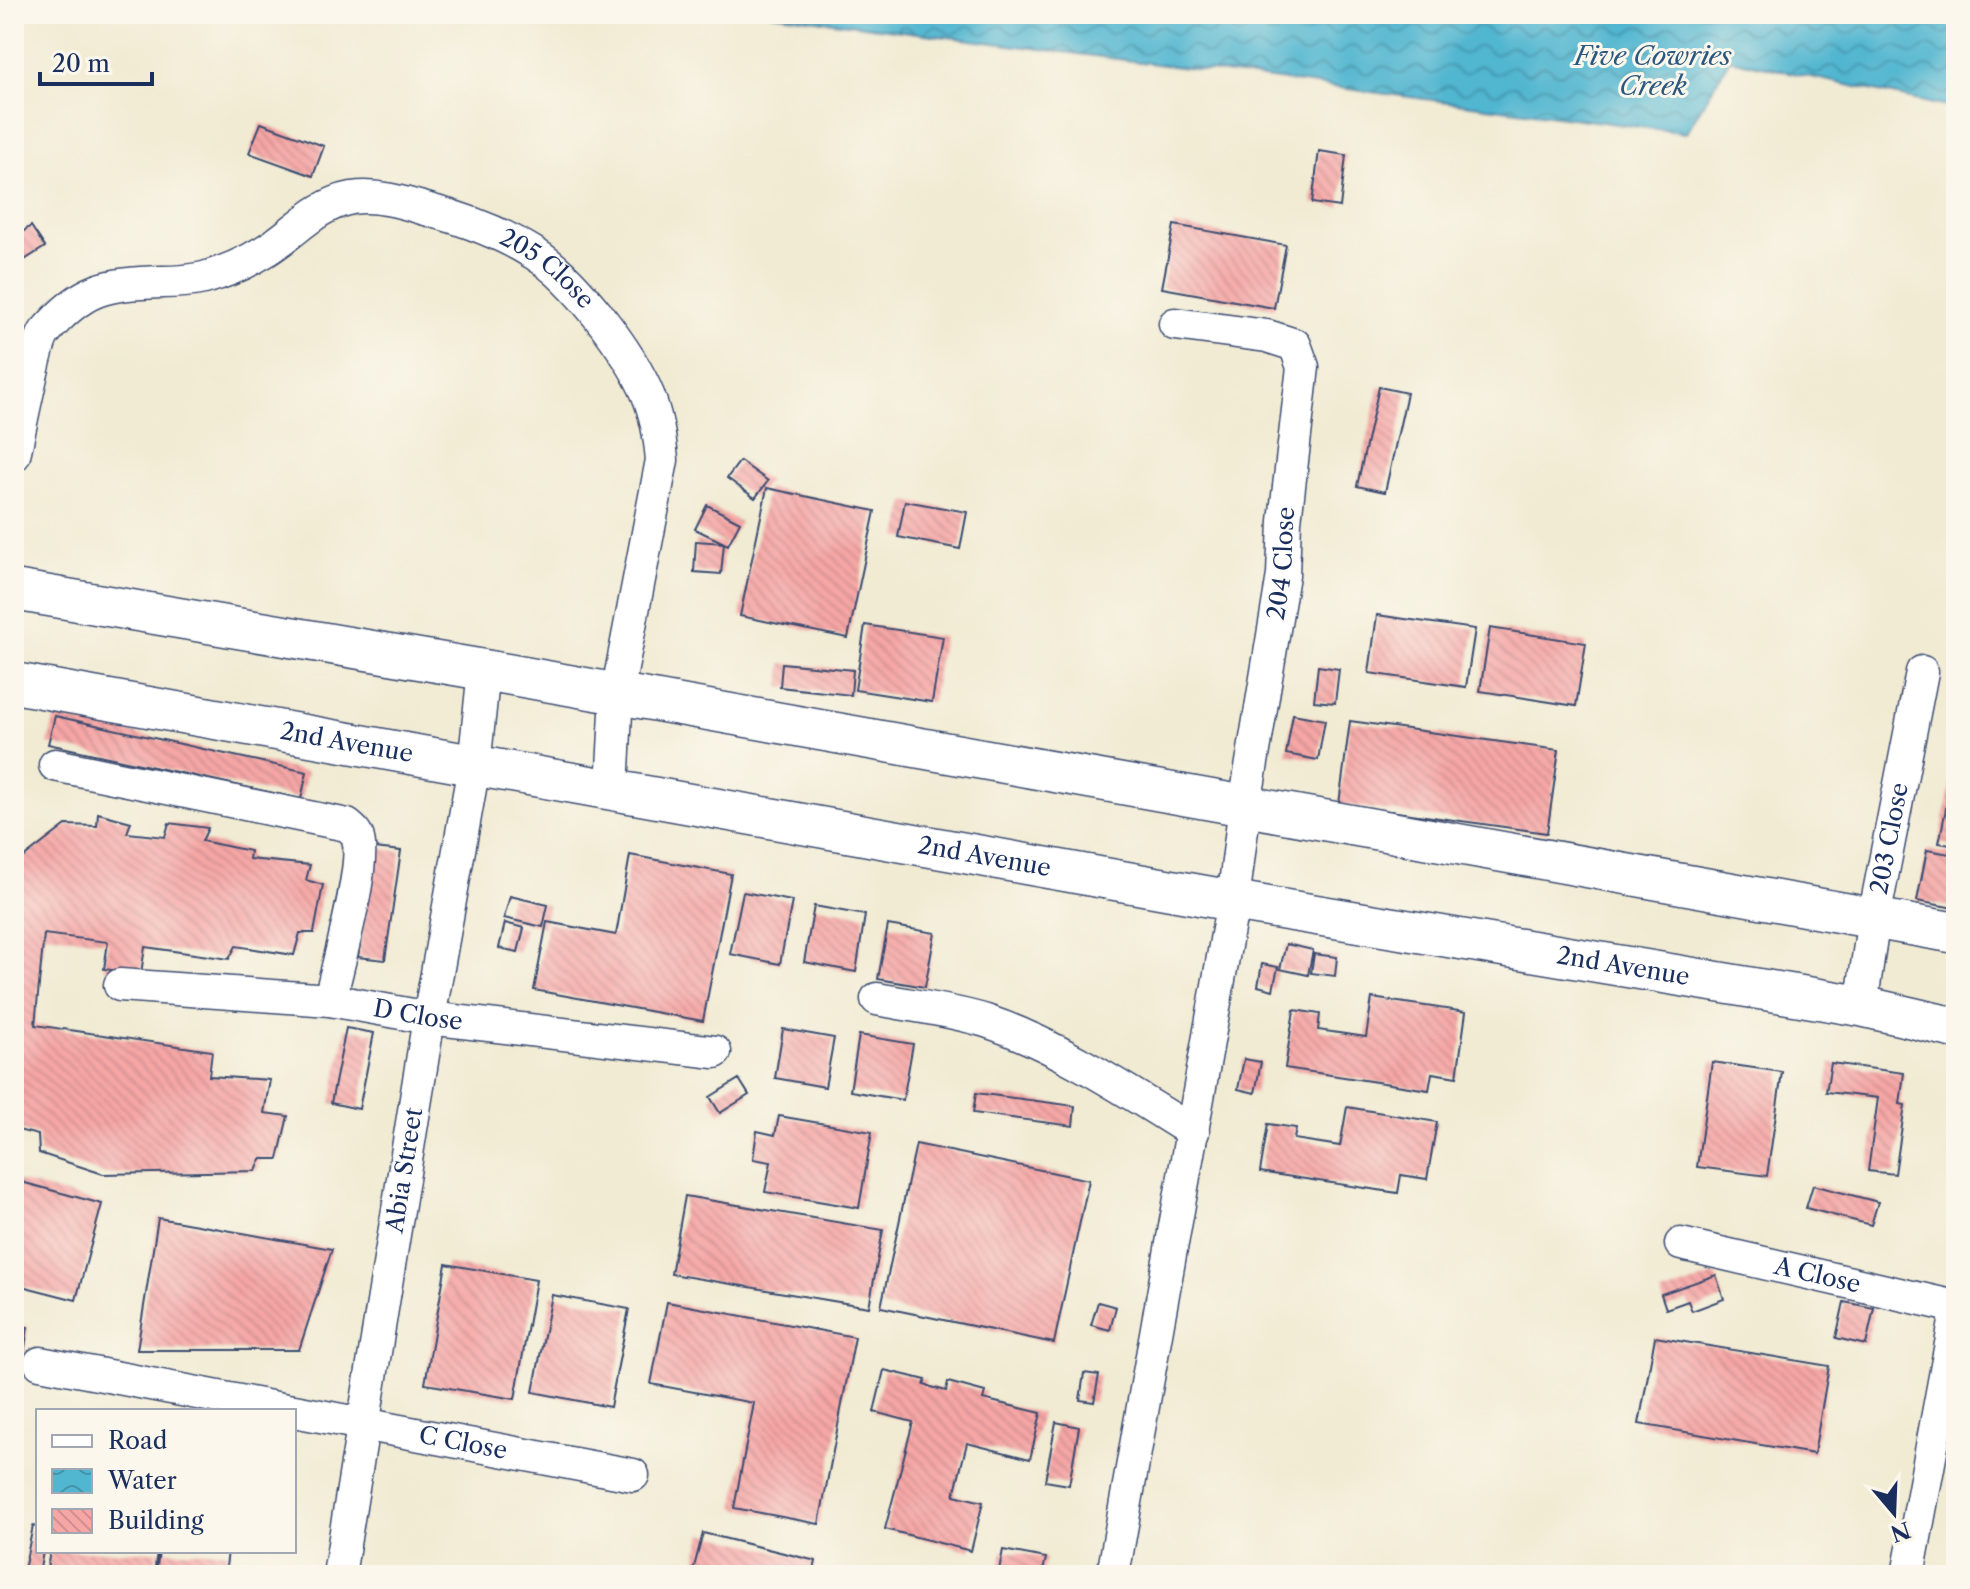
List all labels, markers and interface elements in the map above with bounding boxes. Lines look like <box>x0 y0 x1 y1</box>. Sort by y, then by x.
scale bar <box>40 36 152 86</box>
water label: Five Cowries Creek <box>1572 40 1732 102</box>
text: 20 m <box>52 49 110 78</box>
street label: 205 Close <box>495 222 601 314</box>
street label: 204 Close <box>1261 505 1301 622</box>
street label: 2nd Avenue <box>278 716 415 768</box>
street label: 203 Close <box>1864 780 1914 897</box>
street label: 2nd Avenue <box>916 830 1053 882</box>
street label: 2nd Avenue <box>1555 940 1692 991</box>
street label: D Close <box>371 993 464 1036</box>
street label: Abia Street <box>379 1105 428 1236</box>
street label: A Close <box>1771 1251 1863 1299</box>
legend <box>36 1409 296 1553</box>
street label: C Close <box>417 1420 510 1465</box>
text: Road <box>108 1426 168 1455</box>
text: Water <box>107 1466 177 1495</box>
north arrow <box>1854 1473 1934 1553</box>
text: Building <box>108 1506 204 1535</box>
text: N <box>1887 1516 1914 1547</box>

